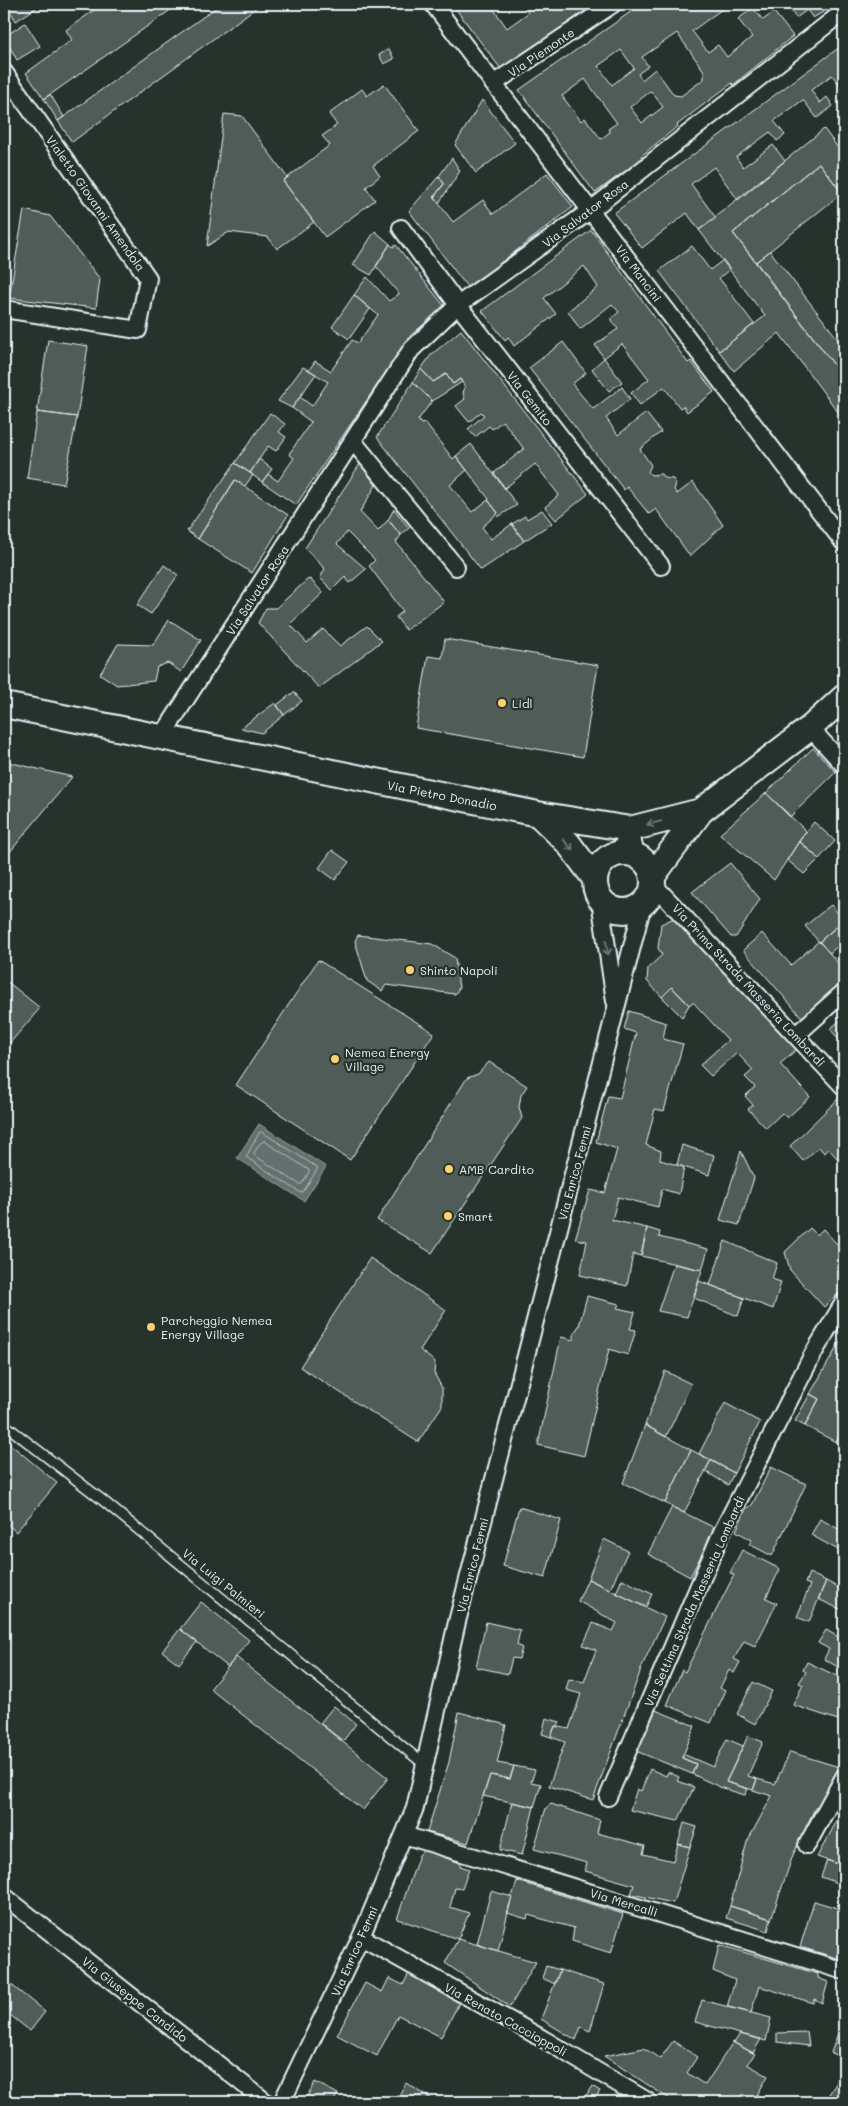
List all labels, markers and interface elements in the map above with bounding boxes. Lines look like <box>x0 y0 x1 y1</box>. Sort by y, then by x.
street label: Via Piemonte <box>505 24 577 80</box>
street label: Vialetto Giovanni Amendola <box>43 132 149 274</box>
street label: Via Salvator Rosa <box>539 175 631 251</box>
street label: Via Mancini <box>612 241 666 305</box>
street label: Via Gemito <box>504 368 556 428</box>
street label: Via Salvator Rosa <box>222 542 292 638</box>
place label: Lidl <box>512 695 533 711</box>
marker: Lidl <box>496 697 508 709</box>
street label: Via Pietro Donadio <box>386 777 498 813</box>
one-way arrow <box>646 819 662 828</box>
one-way arrow <box>563 838 574 851</box>
street label: Via Prima Strada Masseria Lombardi <box>669 900 829 1070</box>
one-way arrow <box>603 940 613 956</box>
place label: Shinto Napoli <box>420 962 498 978</box>
marker: Shinto Napoli <box>404 964 416 976</box>
place label: Nemea Energy Village <box>345 1044 430 1074</box>
marker: Nemea Energy Village <box>329 1053 341 1065</box>
street label: Via Enrico Fermi <box>554 1124 594 1222</box>
place label: AMB Cardito <box>459 1161 534 1177</box>
marker: AMB Cardito <box>443 1163 455 1175</box>
place label: Smart <box>458 1208 493 1224</box>
marker: Smart <box>442 1210 454 1222</box>
place label: Parcheggio Nemea Energy Village <box>161 1312 272 1342</box>
marker: Parcheggio Nemea Energy Village <box>145 1321 157 1333</box>
street label: Via Settima Strada Masseria Lombardi <box>640 1493 748 1709</box>
street label: Via Enrico Fermi <box>452 1516 492 1614</box>
street label: Via Luigi Palmieri <box>179 1545 269 1621</box>
street label: Via Mercalli <box>588 1884 660 1920</box>
street label: Via Enrico Fermi <box>327 1903 381 1999</box>
street label: Via Giuseppe Candido <box>79 1953 191 2045</box>
street label: Via Renato Caccioppoli <box>442 1979 570 2059</box>

